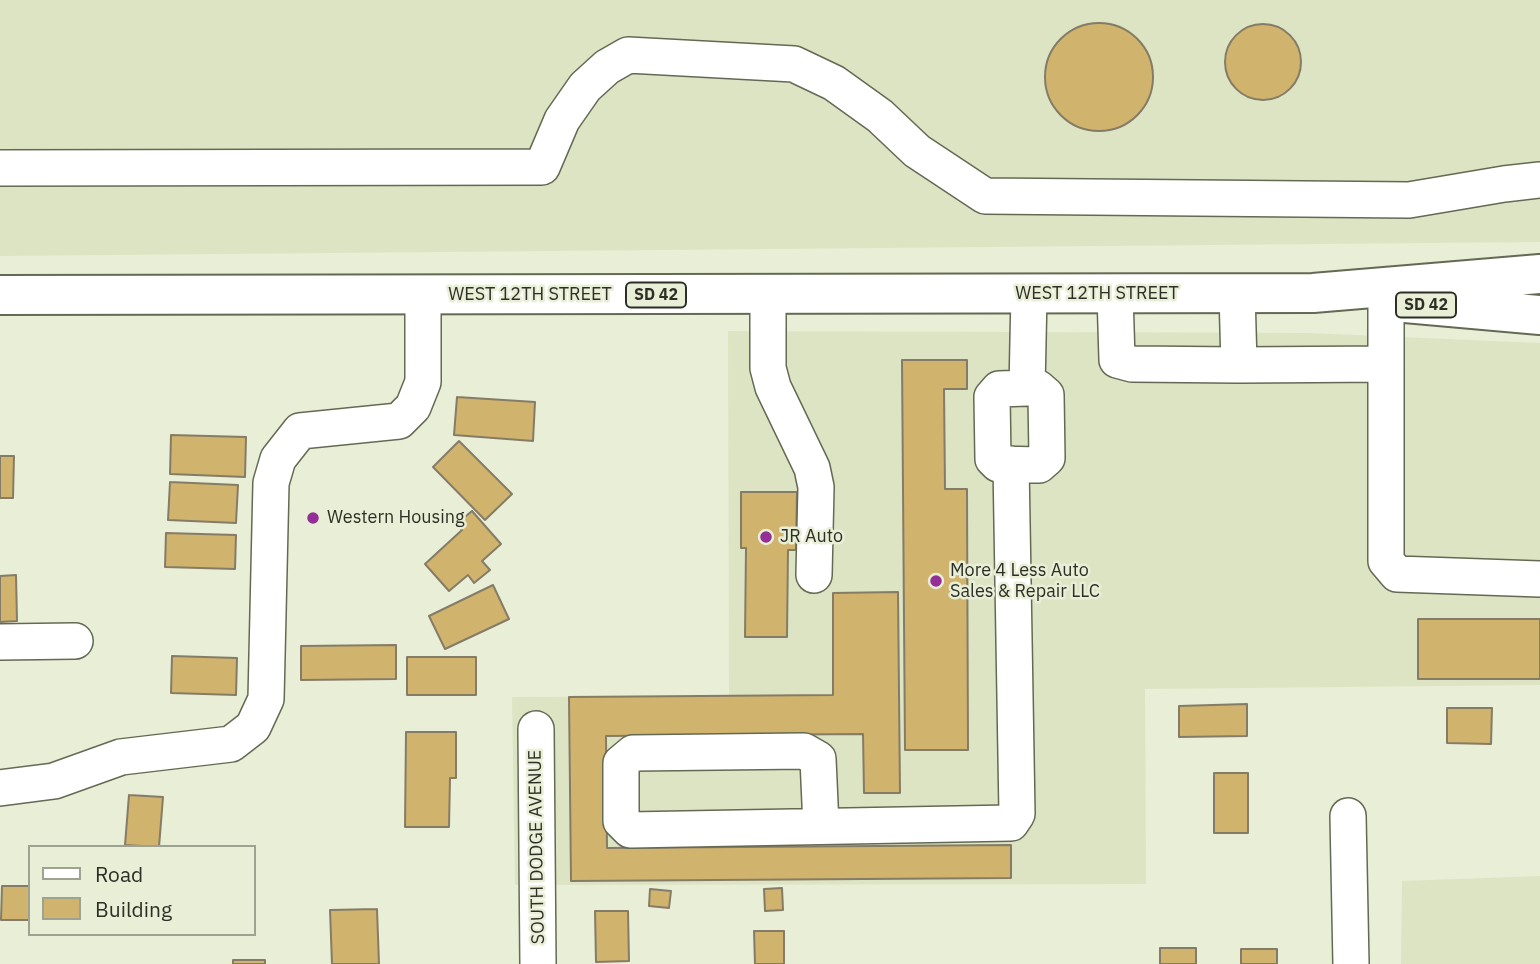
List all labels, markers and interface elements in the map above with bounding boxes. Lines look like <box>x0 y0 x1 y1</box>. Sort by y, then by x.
road number: SD 42 <box>626 282 686 308</box>
street label: WEST 12TH STREET <box>1015 283 1179 305</box>
street label: WEST 12TH STREET <box>448 284 612 306</box>
road number: SD 42 <box>1396 292 1456 318</box>
place label: Western Housing <box>327 507 465 529</box>
marker: Western Housing <box>305 510 321 526</box>
place label: JR Auto <box>780 526 843 548</box>
marker: JR Auto <box>758 529 774 545</box>
place label: More 4 Less Auto Sales & Repair LLC <box>950 560 1100 602</box>
marker: More 4 Less Auto Sales & Repair LLC <box>928 573 944 589</box>
street label: SOUTH DODGE AVENUE <box>525 750 549 944</box>
legend <box>28 845 256 936</box>
text: Road <box>95 860 143 888</box>
text: Building <box>95 895 172 923</box>

